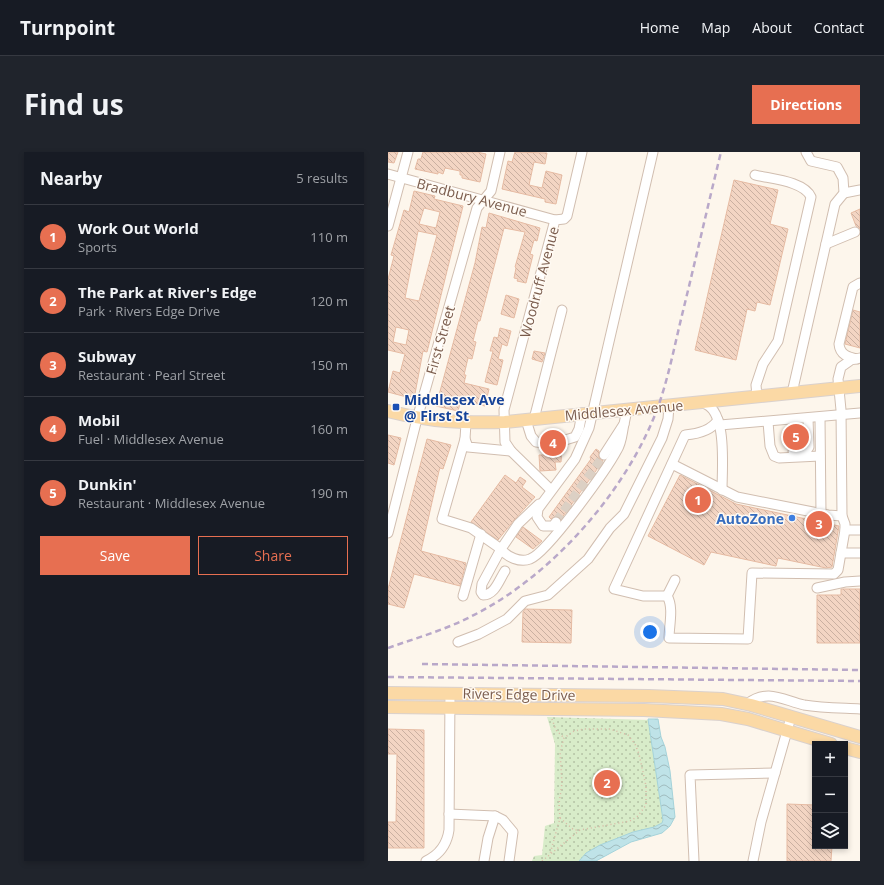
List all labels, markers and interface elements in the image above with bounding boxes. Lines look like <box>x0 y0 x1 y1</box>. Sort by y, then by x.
text: Turnpoint <box>20 15 115 41</box>
text: Home <box>640 18 679 37</box>
text: Map <box>701 18 730 37</box>
text: About <box>752 18 792 37</box>
text: Contact <box>814 18 864 37</box>
text: Find us <box>24 85 124 123</box>
button: Directions <box>752 85 860 124</box>
text: Nearby <box>40 167 102 190</box>
text: 5 results <box>296 169 348 187</box>
street label: Bradbury Avenue <box>415 173 529 221</box>
text: Work Out World <box>78 218 199 238</box>
street label: Woodruff Avenue <box>515 224 563 340</box>
text: 1 <box>49 228 57 246</box>
text: 110 m <box>310 228 348 246</box>
text: Sports <box>78 238 117 256</box>
text: The Park at River's Edge <box>78 282 257 302</box>
text: 2 <box>49 292 57 310</box>
text: 120 m <box>310 292 348 310</box>
text: Park · Rivers Edge Drive <box>78 302 220 320</box>
street label: First Street <box>421 303 459 377</box>
text: Subway <box>78 346 136 366</box>
text: 3 <box>49 356 57 374</box>
text: 150 m <box>310 356 348 374</box>
text: Restaurant · Pearl Street <box>78 366 225 384</box>
place label: Middlesex Ave @ First St <box>404 390 505 425</box>
street label: Middlesex Avenue <box>564 395 684 425</box>
marker: Middlesex Ave @ First St <box>391 402 401 412</box>
text: Mobil <box>78 410 120 430</box>
text: 4 <box>49 420 57 438</box>
text: 160 m <box>310 420 348 438</box>
pin: 5 <box>783 422 809 452</box>
pin: 4 <box>540 428 566 458</box>
text: Fuel · Middlesex Avenue <box>78 430 224 448</box>
text: Dunkin' <box>78 474 137 494</box>
text: 5 <box>49 484 57 502</box>
text: 190 m <box>310 484 348 502</box>
pin: 1 <box>685 485 711 515</box>
text: Restaurant · Middlesex Avenue <box>78 494 265 512</box>
place label: AutoZone <box>716 509 784 528</box>
pin: 3 <box>806 509 832 539</box>
marker: AutoZone <box>787 513 797 523</box>
button: Save <box>40 536 190 575</box>
button: Share <box>198 536 348 575</box>
your location <box>640 622 660 642</box>
street label: Rivers Edge Drive <box>462 684 576 704</box>
map controls <box>812 741 848 849</box>
button: + <box>812 741 848 777</box>
pin: 2 <box>594 768 620 798</box>
button: − <box>812 777 848 813</box>
button: layers <box>812 813 848 849</box>

